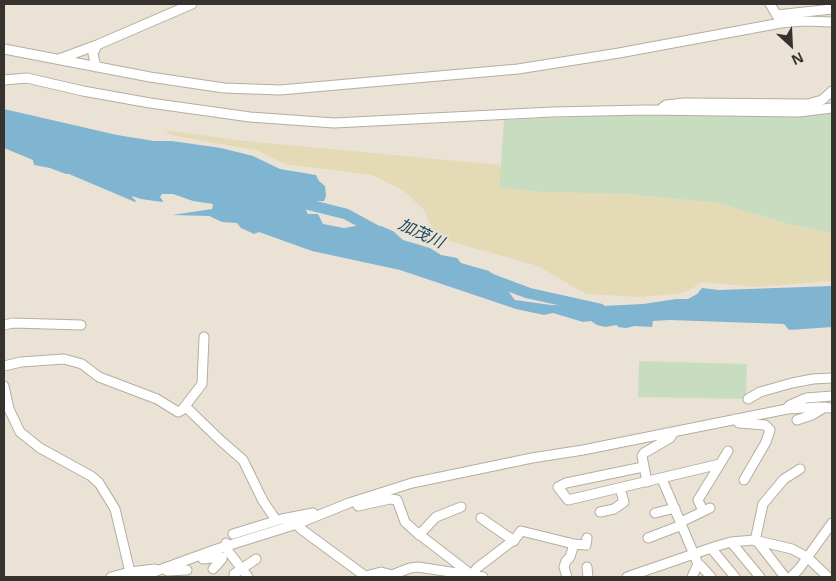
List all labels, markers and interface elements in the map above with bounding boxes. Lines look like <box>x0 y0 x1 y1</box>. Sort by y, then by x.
north arrow <box>766 20 816 70</box>
text: N <box>788 48 807 70</box>
water label: 加茂川 <box>395 215 447 253</box>

